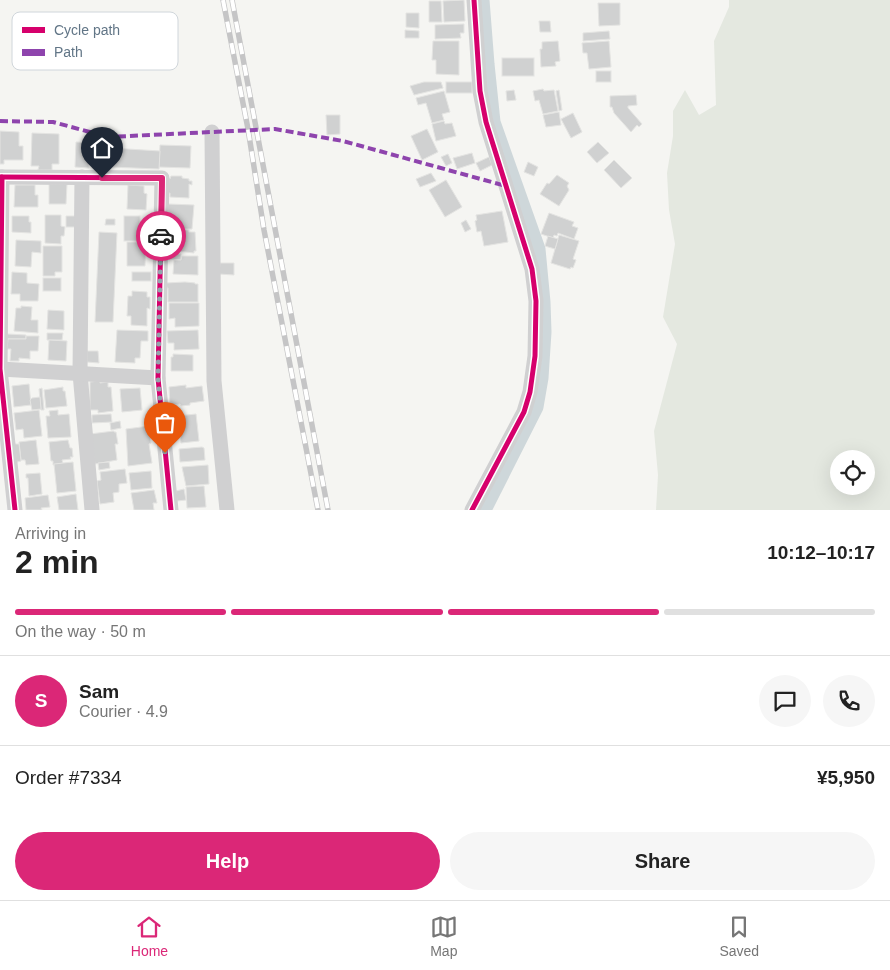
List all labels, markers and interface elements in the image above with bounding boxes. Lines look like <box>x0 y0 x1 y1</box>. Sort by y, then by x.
legend <box>12 12 178 70</box>
text: Cycle path <box>54 22 120 38</box>
text: Path <box>54 44 83 60</box>
pin <box>81 127 123 178</box>
icon: home <box>88 134 116 162</box>
courier <box>136 211 186 261</box>
icon: car <box>147 222 175 250</box>
pin <box>144 402 186 453</box>
icon: bag <box>151 409 179 437</box>
map controls <box>830 450 875 495</box>
button: locate <box>830 450 875 495</box>
text: Arriving in <box>15 525 86 542</box>
text: 10:12–10:17 <box>767 542 875 563</box>
text: 2 min <box>15 544 99 580</box>
text: On the way · 50 m <box>15 623 146 640</box>
button: chat <box>759 675 811 727</box>
button: phone <box>823 675 875 727</box>
text: Sam <box>79 681 119 702</box>
text: S <box>35 690 47 711</box>
text: Courier · 4.9 <box>79 703 168 720</box>
text: Order #7334 <box>15 767 122 788</box>
text: ¥5,950 <box>817 767 875 788</box>
button: Help <box>15 832 440 890</box>
button: Share <box>450 832 875 890</box>
tab: Home <box>131 913 168 959</box>
tab: Map <box>430 913 458 959</box>
tab: Saved <box>719 913 759 959</box>

